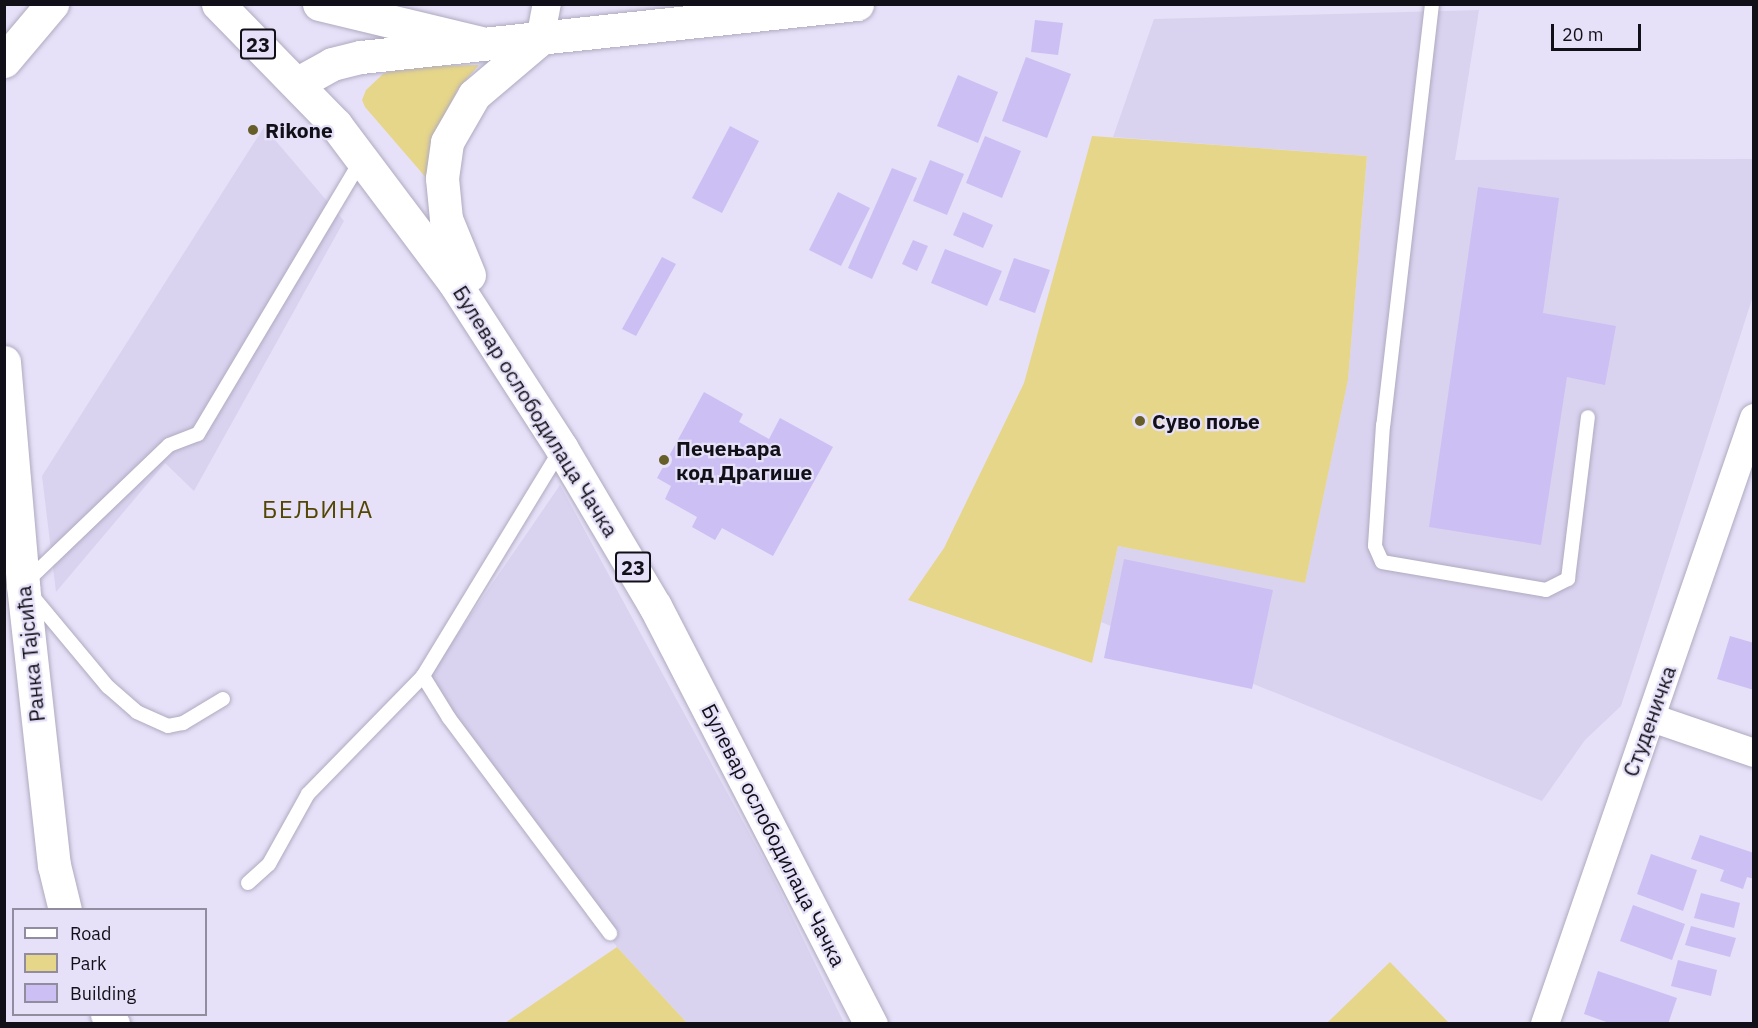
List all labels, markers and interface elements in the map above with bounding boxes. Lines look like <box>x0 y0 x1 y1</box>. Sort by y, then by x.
scale bar <box>1554 12 1644 50</box>
text: 20 m <box>1562 23 1604 46</box>
road number: 23 <box>240 27 276 61</box>
place label: Rikone <box>265 117 333 143</box>
marker: Rikone <box>246 123 260 137</box>
street label: Булевар ослободилаца Чачка <box>448 281 624 541</box>
place label: Суво поље <box>1152 408 1260 434</box>
marker: Суво поље <box>1133 414 1147 428</box>
place label: Печењара код Драгише <box>676 435 812 485</box>
marker: Печењара код Драгише <box>657 453 671 467</box>
district label: БЕЉИНА <box>262 496 374 524</box>
road number: 23 <box>615 550 651 584</box>
street label: Ранка Тајсића <box>10 585 50 723</box>
street label: Студеничка <box>1617 662 1681 780</box>
street label: Булевар ослободилаца Чачка <box>697 699 851 971</box>
legend <box>12 908 207 1016</box>
text: Road <box>70 922 111 945</box>
text: Park <box>70 952 106 975</box>
text: Building <box>70 982 136 1005</box>

